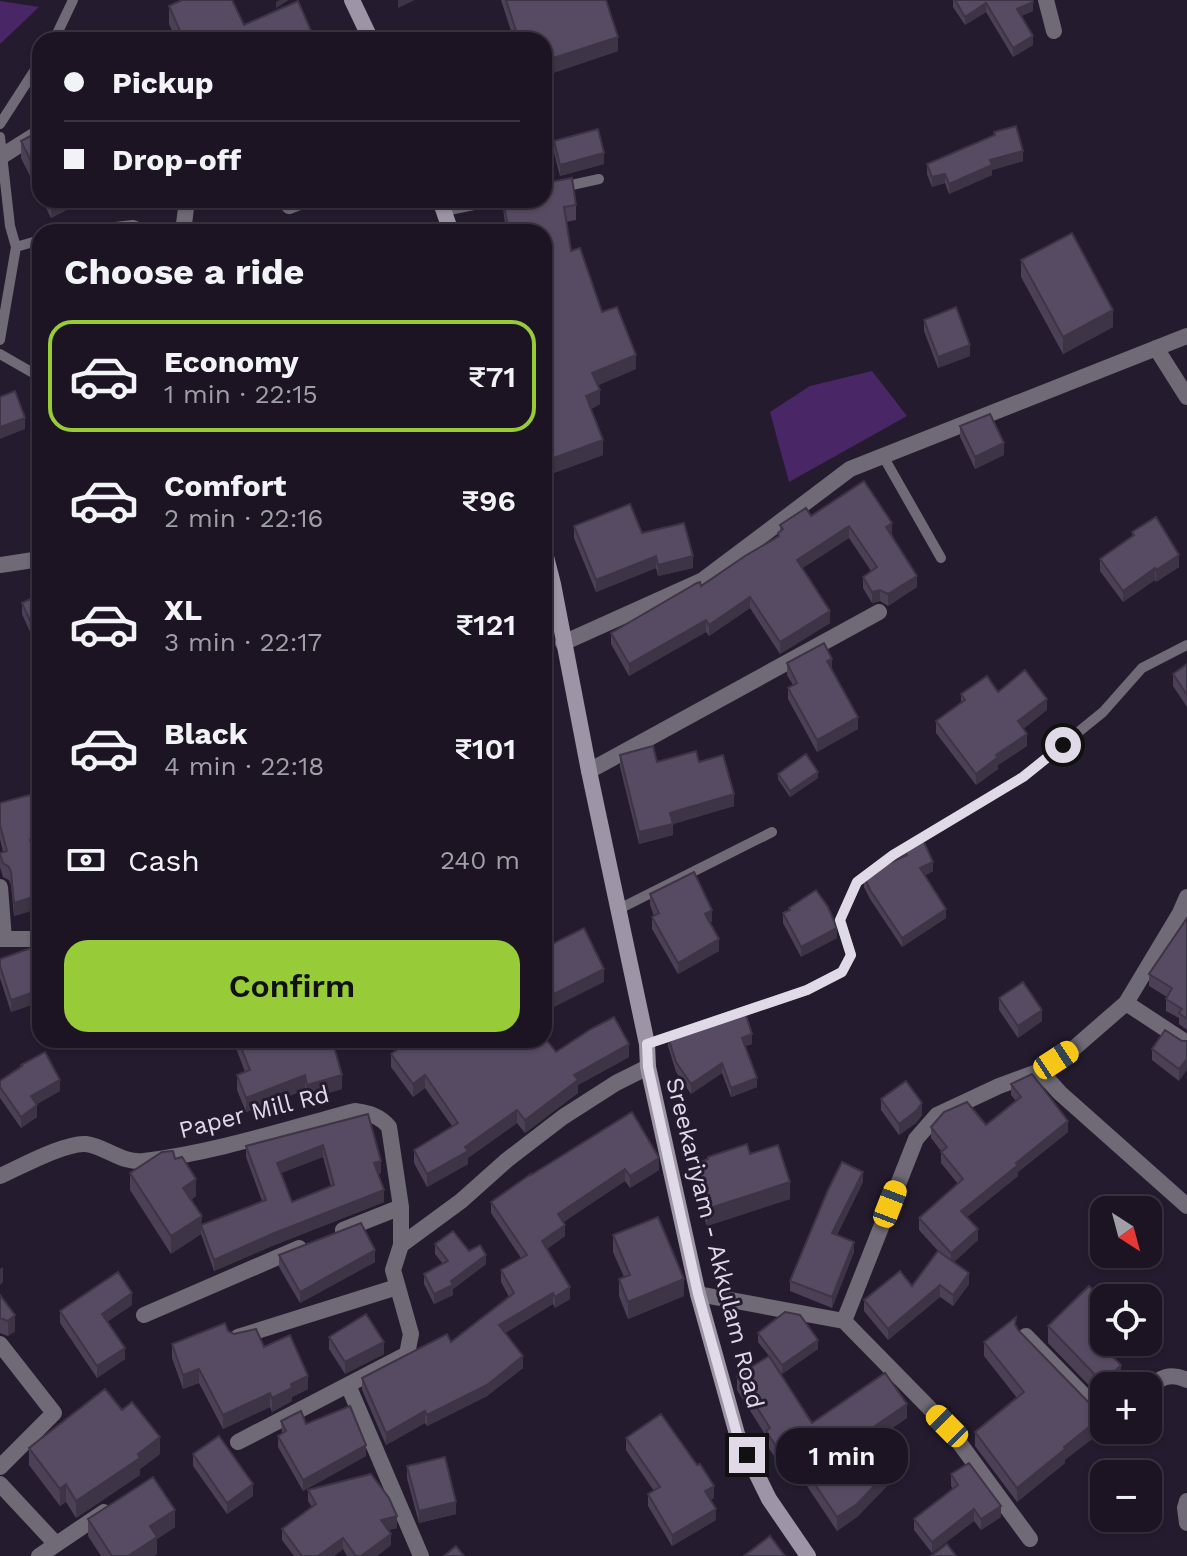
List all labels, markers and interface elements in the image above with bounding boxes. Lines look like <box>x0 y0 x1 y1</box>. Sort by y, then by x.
text: Pickup <box>112 65 214 100</box>
text: Drop-off <box>112 142 241 177</box>
text: Choose a ride <box>64 251 304 293</box>
icon: car <box>68 340 140 412</box>
text: Economy <box>164 344 299 379</box>
text: ₹71 <box>468 359 516 394</box>
text: 1 min · 22:15 <box>164 379 318 409</box>
icon: car <box>68 464 140 536</box>
text: Comfort <box>164 468 286 503</box>
text: ₹96 <box>462 483 516 518</box>
text: 2 min · 22:16 <box>164 503 323 533</box>
icon: car <box>68 588 140 660</box>
text: XL <box>164 592 202 627</box>
text: ₹121 <box>456 607 516 642</box>
text: 3 min · 22:17 <box>164 627 322 657</box>
icon: car <box>68 712 140 784</box>
text: Black <box>164 716 248 751</box>
route start <box>1045 727 1081 763</box>
text: ₹101 <box>454 731 516 766</box>
text: 4 min · 22:18 <box>164 751 324 781</box>
icon: cash <box>64 838 108 882</box>
text: Cash <box>128 843 200 878</box>
text: 240 m <box>440 845 520 875</box>
button: Confirm <box>64 940 520 1032</box>
car <box>1029 1037 1083 1083</box>
street label: Sreekariyam - Akkulam Road <box>660 1075 770 1411</box>
street label: Paper Mill Rd <box>176 1080 332 1144</box>
car <box>870 1177 910 1231</box>
north arrow <box>1090 1196 1162 1268</box>
map controls <box>1090 1196 1162 1532</box>
button: locate <box>1090 1284 1162 1356</box>
button: + <box>1090 1372 1162 1444</box>
car <box>922 1401 972 1451</box>
callout: 1 min <box>775 1427 907 1483</box>
route end <box>729 1437 765 1473</box>
text: 1 min <box>809 1441 875 1471</box>
button: − <box>1090 1460 1162 1532</box>

